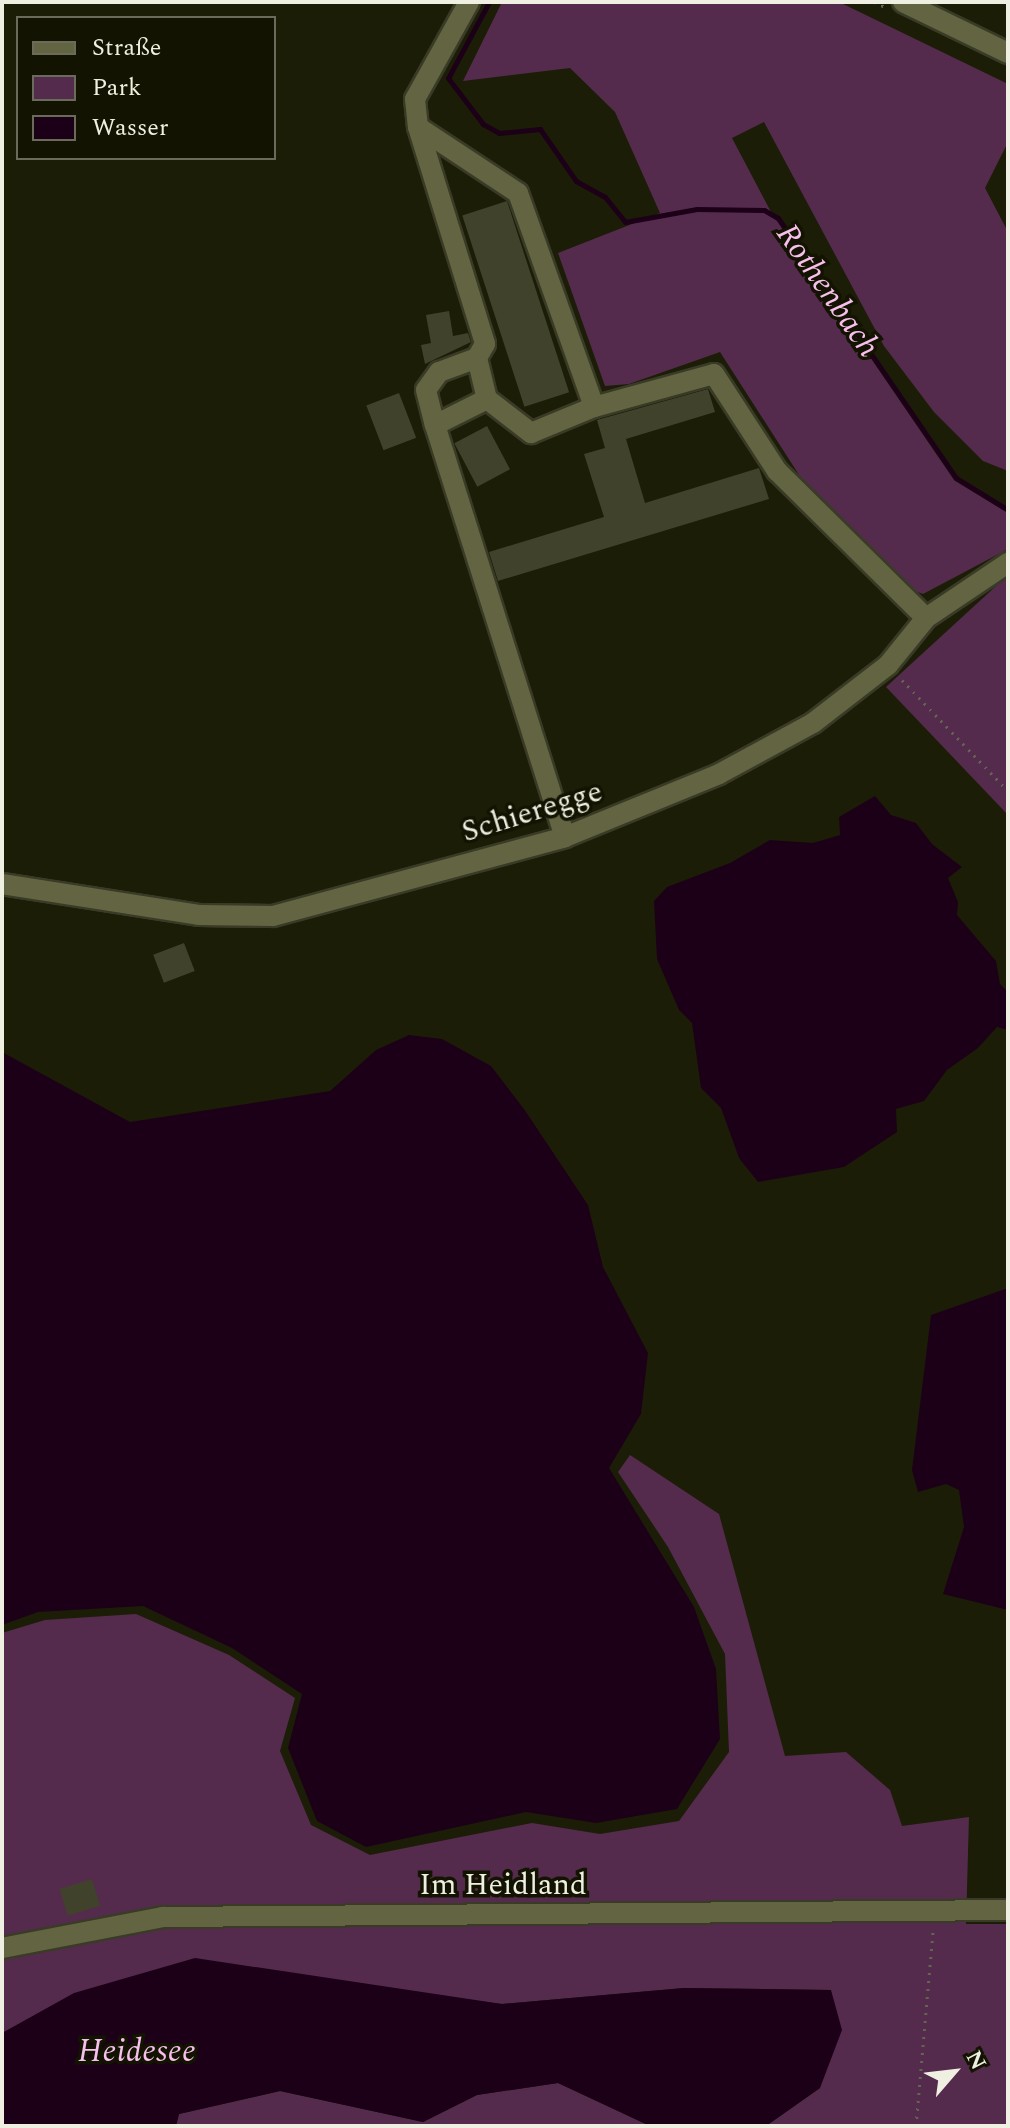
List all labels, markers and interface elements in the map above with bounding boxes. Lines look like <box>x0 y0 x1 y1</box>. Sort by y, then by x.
legend <box>16 16 276 160</box>
text: Straße <box>92 30 161 66</box>
text: Park <box>92 70 142 106</box>
text: Wasser <box>92 110 168 146</box>
water label: Rothenbach <box>767 217 887 365</box>
street label: Schieregge <box>457 774 607 850</box>
street label: Im Heidland <box>419 1867 587 1903</box>
north arrow <box>914 2032 994 2112</box>
water label: Heidesee <box>78 2033 196 2071</box>
text: N <box>957 2045 994 2076</box>

